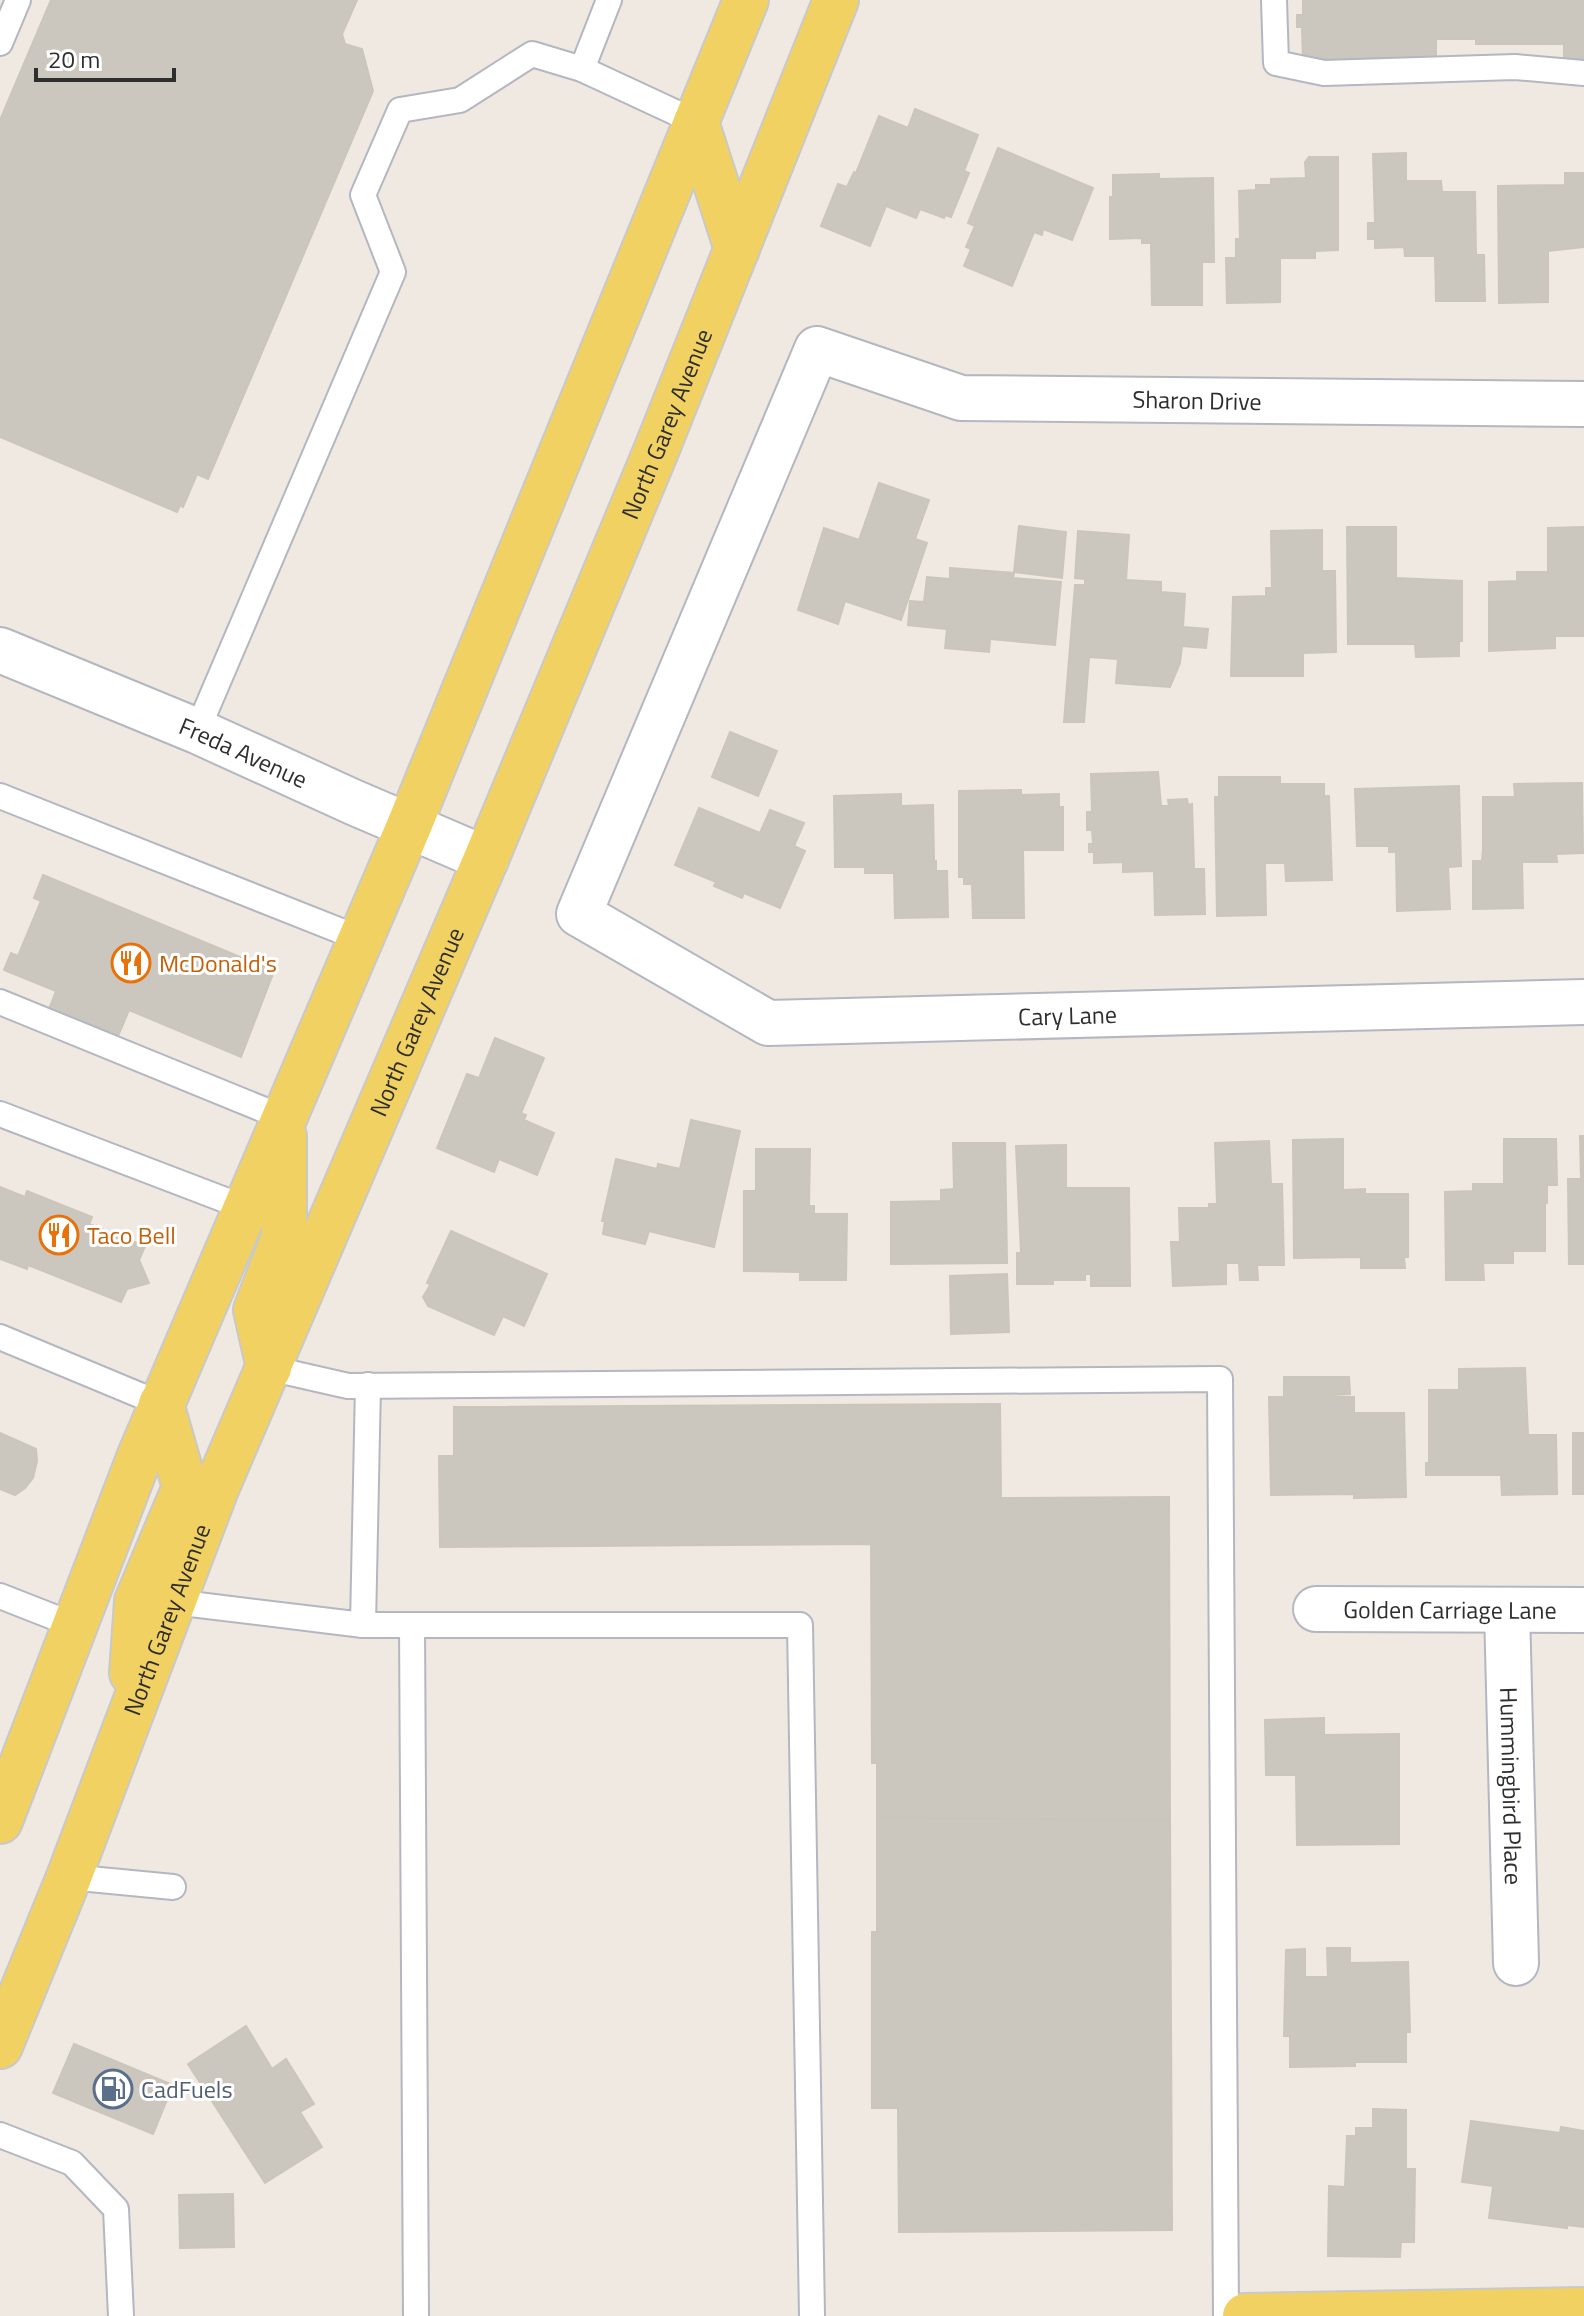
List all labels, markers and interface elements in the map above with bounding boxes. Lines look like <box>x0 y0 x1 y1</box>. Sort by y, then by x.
scale bar <box>36 32 174 82</box>
text: 20 m <box>48 41 100 77</box>
street label: North Garey Avenue <box>612 323 721 525</box>
street label: Sharon Drive <box>1132 381 1262 419</box>
street label: Freda Avenue <box>174 708 313 797</box>
street label: North Garey Avenue <box>360 921 473 1122</box>
restaurant icon: McDonald's <box>110 942 152 984</box>
place label: McDonald's <box>159 945 277 981</box>
street label: Cary Lane <box>1018 996 1117 1035</box>
restaurant icon: Taco Bell <box>38 1214 80 1256</box>
place label: Taco Bell <box>87 1217 176 1253</box>
street label: North Garey Avenue <box>114 1518 219 1720</box>
street label: Golden Carriage Lane <box>1343 1591 1557 1628</box>
street label: Hummingbird Place <box>1491 1687 1532 1885</box>
fuel station icon: CadFuels <box>92 2068 134 2110</box>
place label: CadFuels <box>141 2071 233 2107</box>

